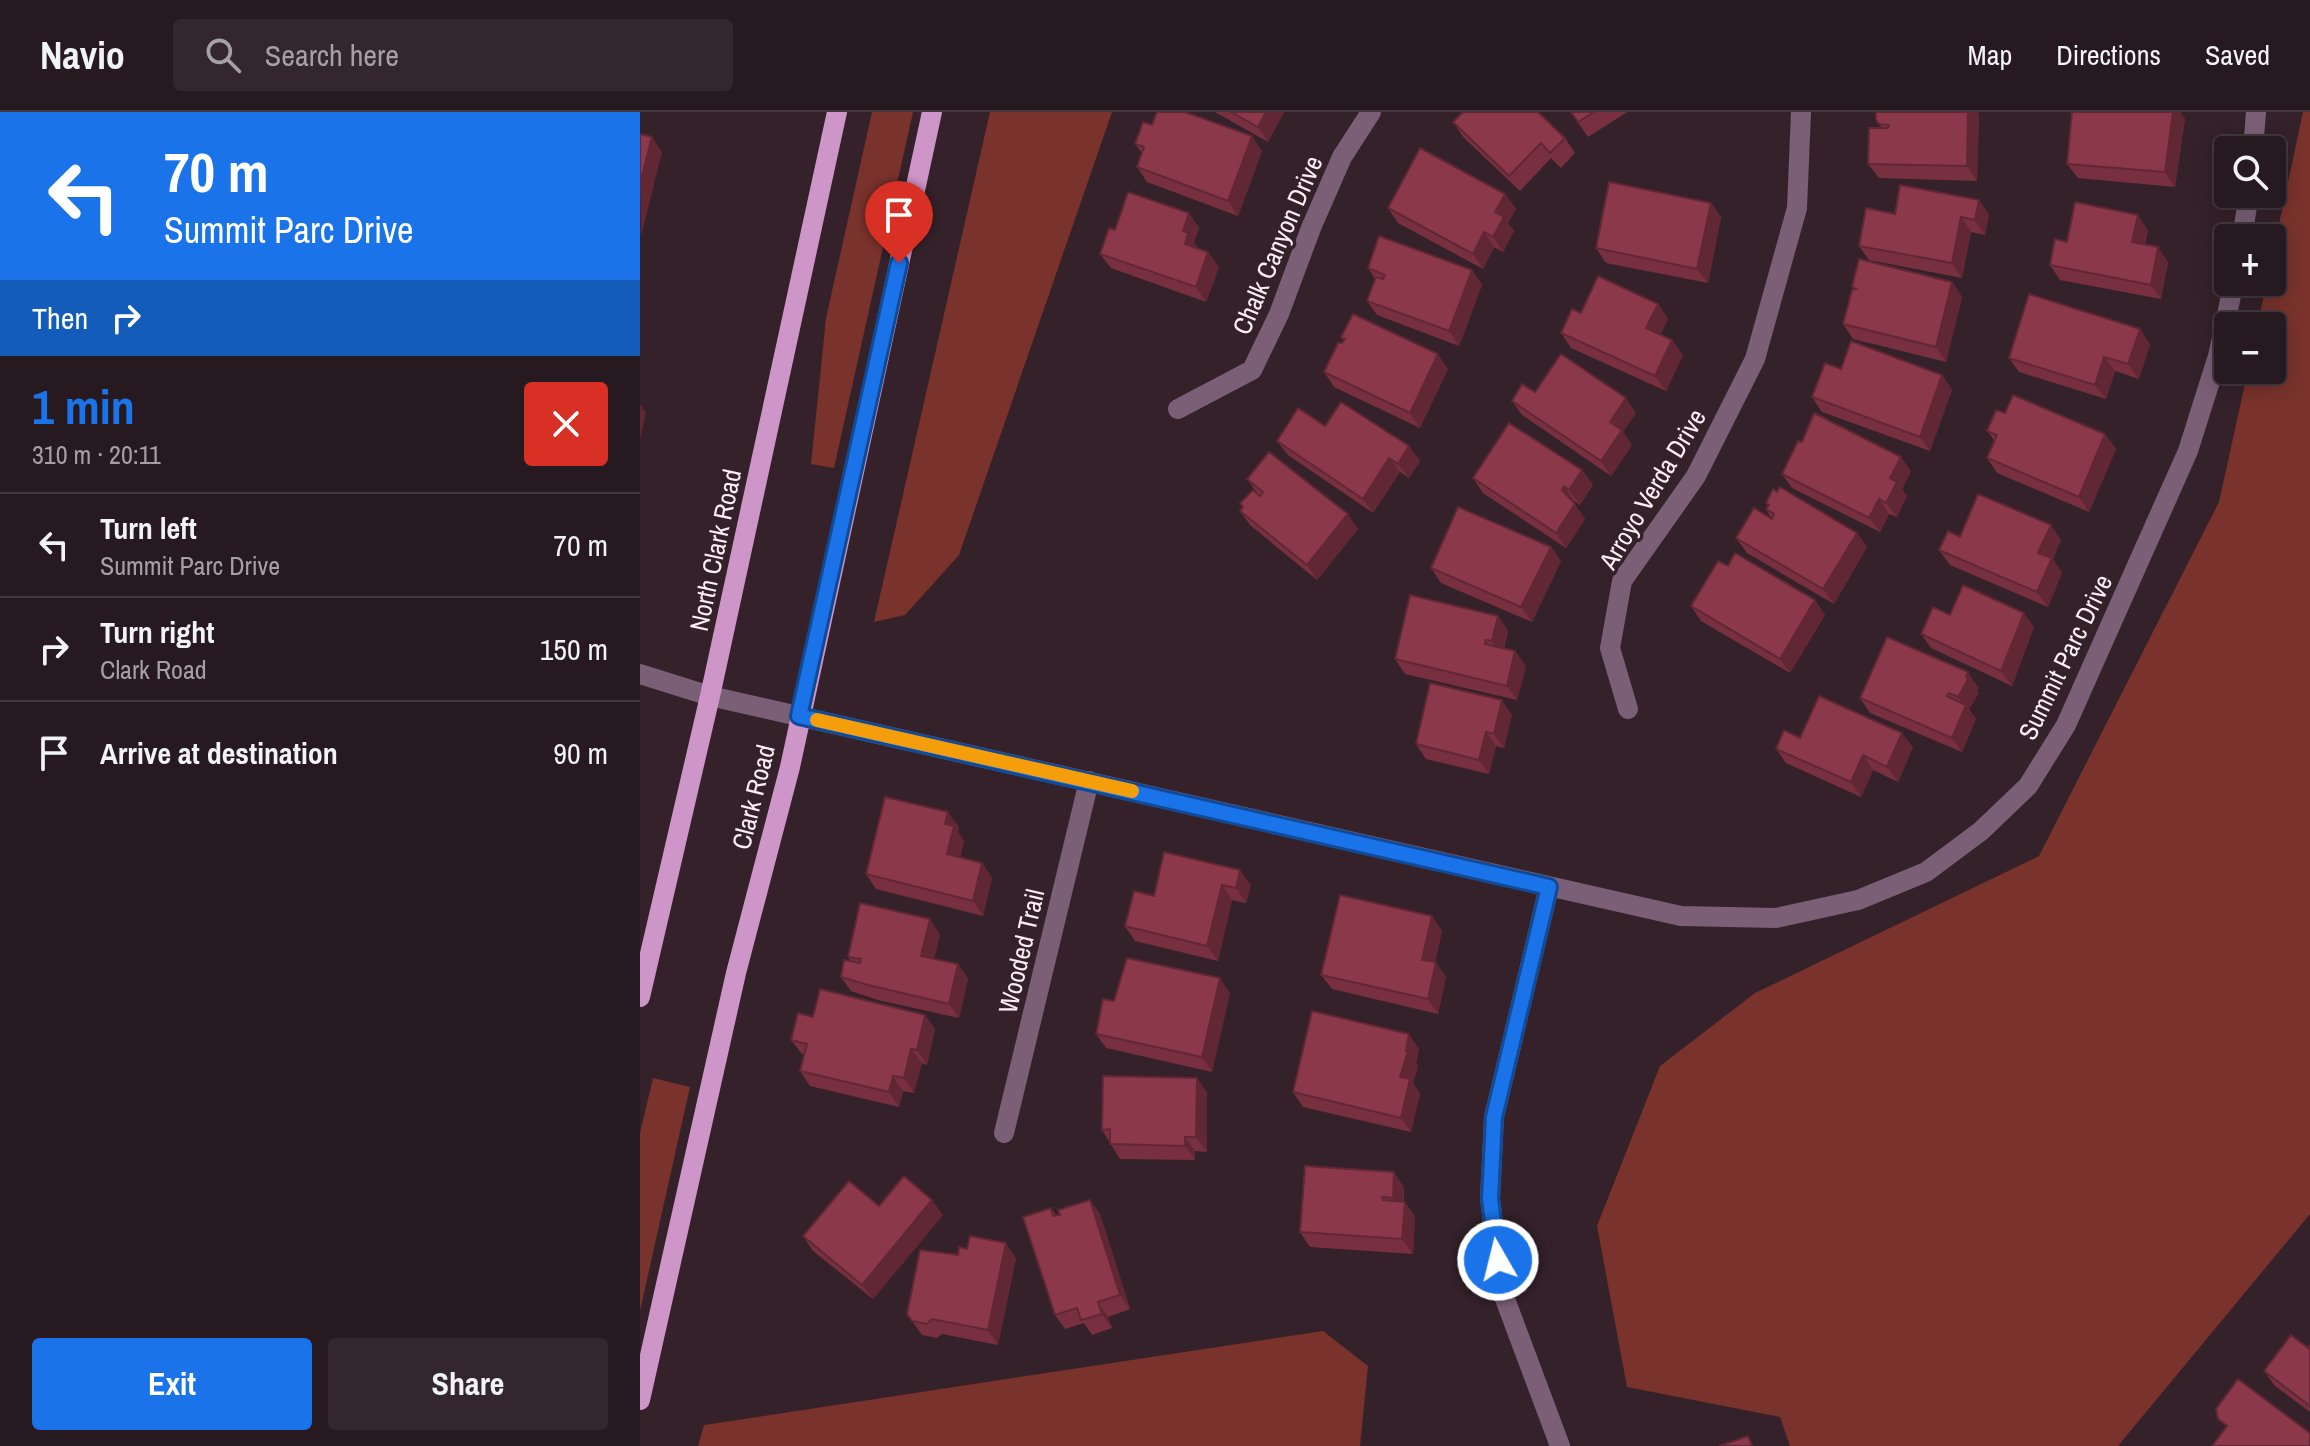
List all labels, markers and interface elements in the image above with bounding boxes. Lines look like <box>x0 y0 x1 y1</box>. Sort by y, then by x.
search box <box>173 19 733 91</box>
text: Navio <box>40 30 125 81</box>
icon: search <box>201 33 245 77</box>
text: Search here <box>265 35 399 75</box>
text: Map <box>1968 36 2012 74</box>
text: Directions <box>2056 36 2161 74</box>
text: Saved <box>2205 36 2270 74</box>
text: 70 m <box>164 134 269 209</box>
map controls <box>2214 136 2286 384</box>
button: search <box>2214 136 2286 208</box>
icon: left <box>32 144 136 248</box>
street label: Chalk Canyon Drive <box>1224 150 1330 340</box>
pin <box>865 181 933 263</box>
icon: arrive <box>877 193 921 237</box>
text: Summit Parc Drive <box>164 206 413 254</box>
button: + <box>2214 224 2286 296</box>
icon: right <box>104 296 148 340</box>
text: Then <box>32 298 88 338</box>
button: − <box>2214 312 2286 384</box>
text: 1 min <box>32 374 135 439</box>
button: close <box>524 382 608 466</box>
street label: Arroyo Verda Drive <box>1590 402 1714 577</box>
text: 310 m · 20:11 <box>32 437 161 472</box>
street label: North Clark Road <box>681 466 749 634</box>
text: Turn left <box>100 508 197 548</box>
icon: left <box>32 523 76 567</box>
text: 70 m <box>553 525 608 565</box>
text: Summit Parc Drive <box>100 548 280 583</box>
street label: Summit Parc Drive <box>2010 568 2120 746</box>
text: Turn right <box>100 612 214 652</box>
icon: right <box>32 627 76 671</box>
text: 150 m <box>540 629 608 669</box>
text: Clark Road <box>100 652 207 687</box>
icon: arrive <box>32 731 76 775</box>
text: Arrive at destination <box>100 733 338 773</box>
text: 90 m <box>553 733 608 773</box>
street label: Clark Road <box>723 741 783 853</box>
street label: Wooded Trail <box>990 885 1052 1017</box>
position arrow <box>1456 1218 1540 1302</box>
button: Exit <box>32 1338 312 1430</box>
button: Share <box>328 1338 608 1430</box>

